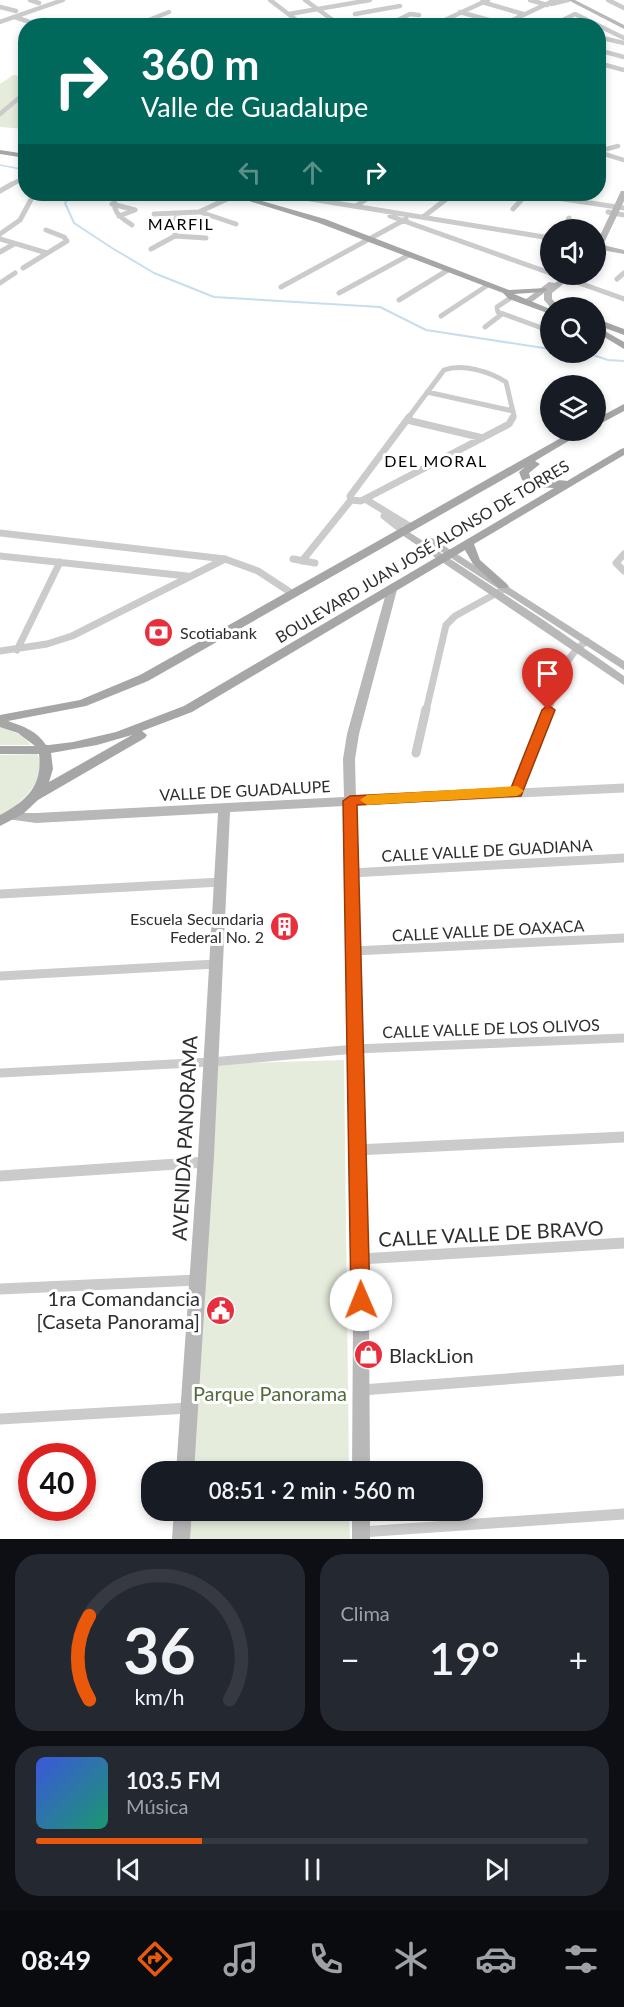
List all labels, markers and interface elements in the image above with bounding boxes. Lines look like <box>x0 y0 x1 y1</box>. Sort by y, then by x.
text: 360 m <box>141 39 259 89</box>
icon: right <box>42 42 120 120</box>
text: Valle de Guadalupe <box>141 90 368 123</box>
icon: left <box>233 156 266 189</box>
icon: ahead <box>296 156 329 189</box>
icon: right <box>359 156 392 189</box>
district label: MARFIL <box>148 214 214 233</box>
map controls <box>540 219 606 441</box>
button: sound <box>540 219 606 285</box>
button: search <box>540 297 606 363</box>
button: layers <box>540 375 606 441</box>
district label: DEL MORAL <box>384 451 488 470</box>
street label: BOULEVARD JUAN JOSÉ ALONSO DE TORRES <box>272 456 572 646</box>
bank icon: Scotiabank <box>143 616 175 648</box>
place label: Scotiabank <box>180 623 258 642</box>
pin <box>522 648 573 710</box>
icon: arrive <box>531 657 564 690</box>
street label: VALLE DE GUADALUPE <box>159 776 331 804</box>
street label: CALLE VALLE DE GUADIANA <box>381 835 593 865</box>
place label: Escuela Secundaria Federal No. 2 <box>130 909 264 946</box>
building icon: Escuela Secundaria Federal No. 2 <box>269 911 301 943</box>
street label: CALLE VALLE DE OAXACA <box>391 915 585 945</box>
street label: CALLE VALLE DE LOS OLIVOS <box>382 1015 600 1041</box>
street label: AVENIDA PANORAMA <box>167 1034 201 1241</box>
street label: CALLE VALLE DE BRAVO <box>378 1215 604 1251</box>
position arrow <box>329 1268 393 1332</box>
place label: 1ra Comandancia [Caseta Panorama] <box>37 1286 200 1333</box>
public building icon: 1ra Comandancia [Caseta Panorama] <box>205 1294 237 1326</box>
shop icon: BlackLion <box>352 1339 384 1371</box>
place label: BlackLion <box>389 1343 474 1367</box>
park label: Parque Panorama <box>193 1381 347 1405</box>
speed limit sign: 40 <box>18 1443 96 1521</box>
text: 08:51 · 2 min · 560 m <box>209 1477 415 1504</box>
text: Clima <box>341 1601 390 1625</box>
text: 36 <box>124 1612 196 1687</box>
text: 19° <box>429 1631 500 1685</box>
text: − <box>341 1639 360 1679</box>
text: + <box>569 1639 588 1679</box>
text: km/h <box>135 1684 185 1710</box>
text: 103.5 FM <box>126 1767 221 1794</box>
text: Música <box>126 1794 189 1818</box>
icon: previous <box>112 1853 145 1886</box>
icon: pause <box>296 1853 329 1886</box>
icon: next <box>480 1853 513 1886</box>
icon: directions <box>134 1938 176 1980</box>
icon: music <box>220 1938 262 1980</box>
icon: phone <box>305 1938 347 1980</box>
icon: climate <box>390 1938 432 1980</box>
icon: car <box>475 1938 517 1980</box>
icon: filters <box>560 1938 602 1980</box>
text: 08:49 <box>22 1943 91 1976</box>

